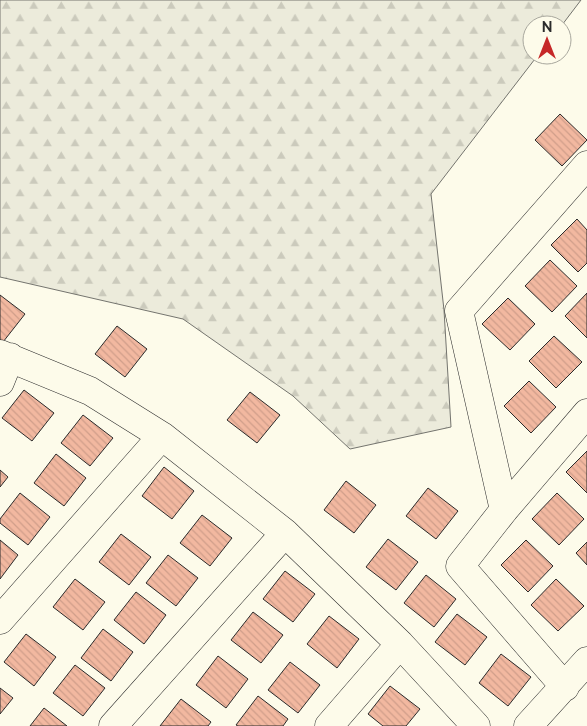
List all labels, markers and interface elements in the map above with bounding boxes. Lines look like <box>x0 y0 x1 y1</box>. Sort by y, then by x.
north arrow <box>522 15 572 65</box>
text: N <box>542 19 552 35</box>

